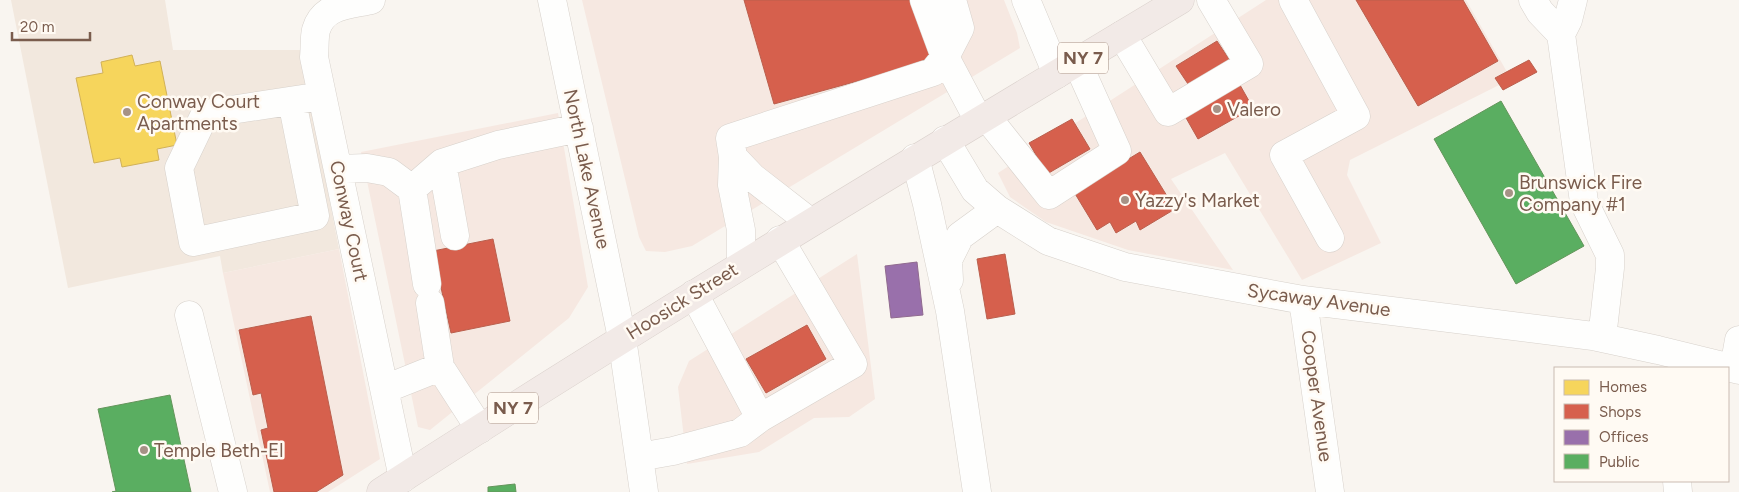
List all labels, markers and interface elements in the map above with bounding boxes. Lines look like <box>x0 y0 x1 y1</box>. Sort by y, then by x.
scale bar <box>12 10 90 42</box>
text: 20 m <box>20 18 54 36</box>
road number: NY 7 <box>1058 42 1108 74</box>
street label: North Lake Avenue <box>559 87 615 251</box>
place label: Conway Court Apartments <box>137 90 260 135</box>
place label: Valero <box>1227 98 1281 121</box>
marker: Valero <box>1211 103 1223 115</box>
marker: Conway Court Apartments <box>121 106 133 118</box>
street label: Conway Court <box>325 158 373 284</box>
place label: Brunswick Fire Company #1 <box>1519 171 1642 216</box>
marker: Brunswick Fire Company #1 <box>1503 187 1515 199</box>
place label: Yazzy's Market <box>1135 189 1260 212</box>
marker: Yazzy's Market <box>1119 194 1131 206</box>
street label: Hoosick Street <box>622 258 742 344</box>
street label: Sycaway Avenue <box>1246 279 1392 321</box>
street label: Cooper Avenue <box>1296 329 1338 463</box>
legend <box>1554 367 1729 482</box>
text: Homes <box>1599 378 1647 396</box>
road number: NY 7 <box>488 392 538 423</box>
text: Shops <box>1599 403 1641 421</box>
text: Offices <box>1599 428 1649 446</box>
place label: Temple Beth-El <box>154 439 283 462</box>
marker: Temple Beth-El <box>138 444 150 456</box>
text: Public <box>1599 453 1640 471</box>

